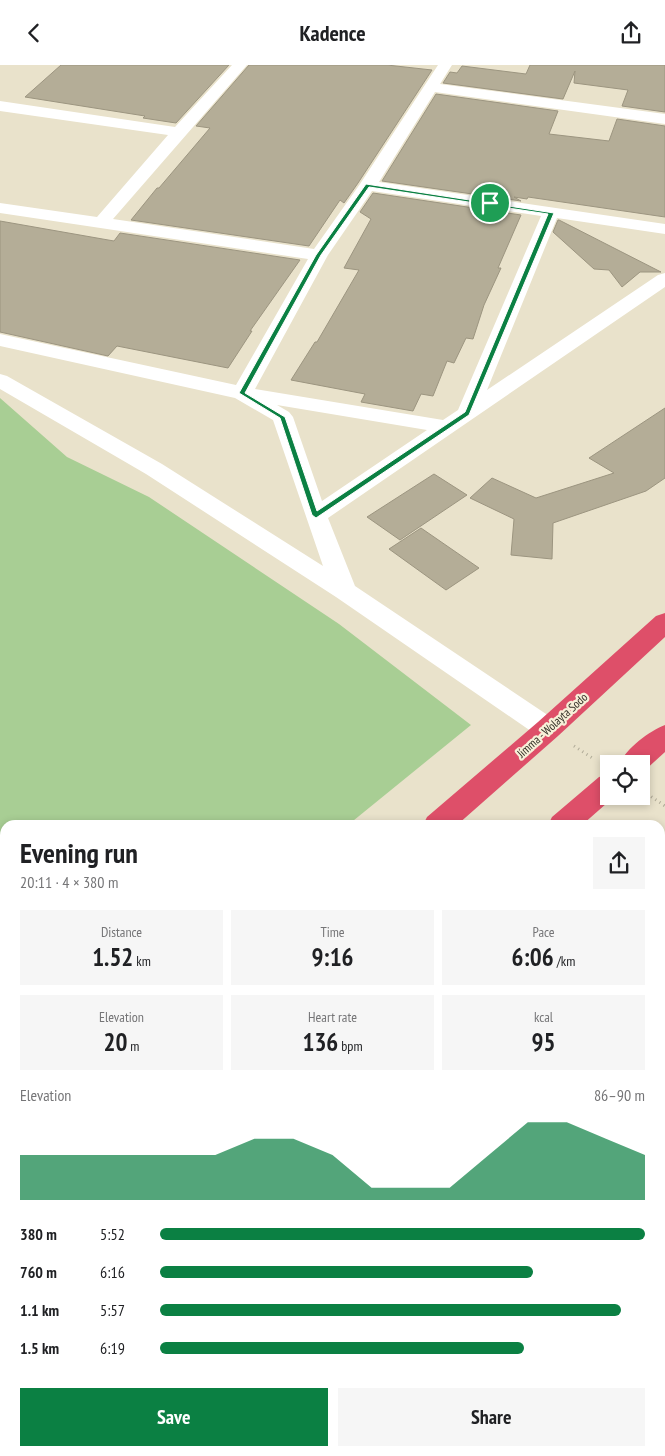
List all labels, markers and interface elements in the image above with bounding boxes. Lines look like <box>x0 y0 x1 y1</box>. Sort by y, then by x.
icon: back <box>20 19 48 47</box>
text: Kadence <box>299 19 366 47</box>
icon: share <box>617 19 645 47</box>
pin <box>469 182 511 224</box>
icon: arrive <box>476 189 504 217</box>
street label: Jimma - Wolayta Sodo <box>513 689 590 761</box>
map controls <box>600 755 650 805</box>
button: locate <box>600 755 650 805</box>
text: Evening run <box>20 834 138 871</box>
button: share <box>593 837 645 889</box>
text: 20:11 · 4 × 380 m <box>20 872 118 892</box>
text: Distance <box>101 923 142 941</box>
text: Time <box>320 923 345 941</box>
text: Pace <box>532 923 555 941</box>
text: 1.52 <box>92 941 133 973</box>
text: 9:16 <box>311 941 354 973</box>
text: 6:06 <box>512 941 554 973</box>
text: km <box>133 952 151 970</box>
text: /km <box>554 952 575 970</box>
text: Elevation <box>99 1008 144 1026</box>
text: Heart rate <box>308 1008 357 1026</box>
text: kcal <box>534 1008 553 1026</box>
text: 20 <box>104 1026 127 1058</box>
text: 136 <box>302 1026 338 1058</box>
text: 95 <box>532 1026 555 1058</box>
text: m <box>127 1037 140 1055</box>
text: bpm <box>338 1037 363 1055</box>
text: Elevation <box>20 1085 71 1105</box>
text: 86–90 m <box>594 1085 645 1105</box>
text: 380 m <box>20 1224 57 1244</box>
text: 5:52 <box>100 1224 125 1244</box>
text: 760 m <box>20 1262 57 1282</box>
text: 6:16 <box>100 1262 125 1282</box>
text: 1.1 km <box>20 1300 59 1320</box>
text: 5:57 <box>100 1300 125 1320</box>
text: 1.5 km <box>20 1338 59 1358</box>
text: 6:19 <box>100 1338 125 1358</box>
button: Save <box>20 1388 328 1446</box>
button: Share <box>338 1388 645 1446</box>

